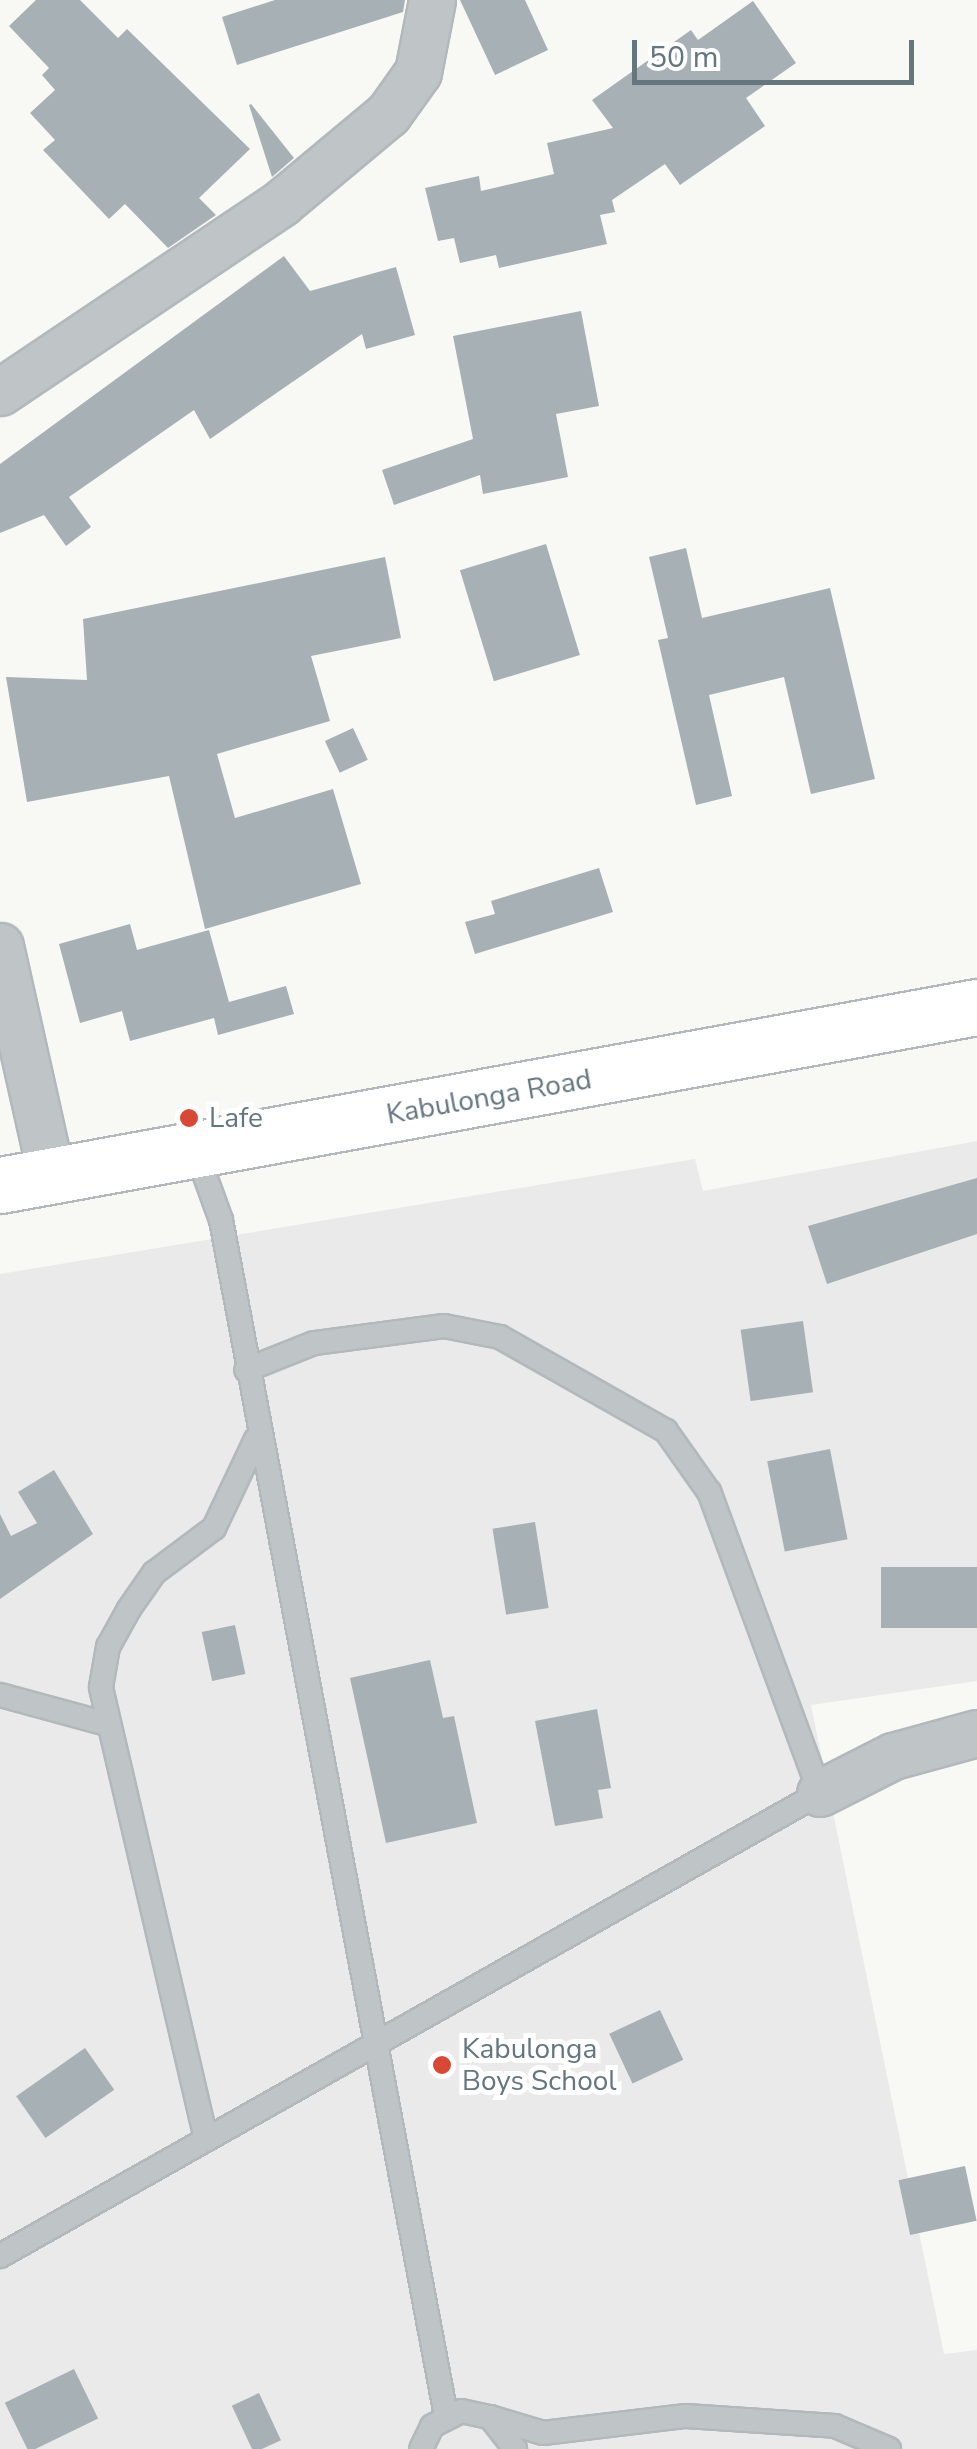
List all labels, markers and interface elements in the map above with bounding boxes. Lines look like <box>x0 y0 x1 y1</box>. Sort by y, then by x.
scale bar <box>637 20 920 82</box>
text: 50 m <box>649 37 718 78</box>
street label: Kabulonga Road <box>384 1062 594 1132</box>
place label: Lafe <box>209 1101 263 1135</box>
marker: Lafe <box>178 1107 200 1129</box>
place label: Kabulonga Boys School <box>462 2032 617 2098</box>
marker: Kabulonga Boys School <box>431 2054 453 2076</box>

